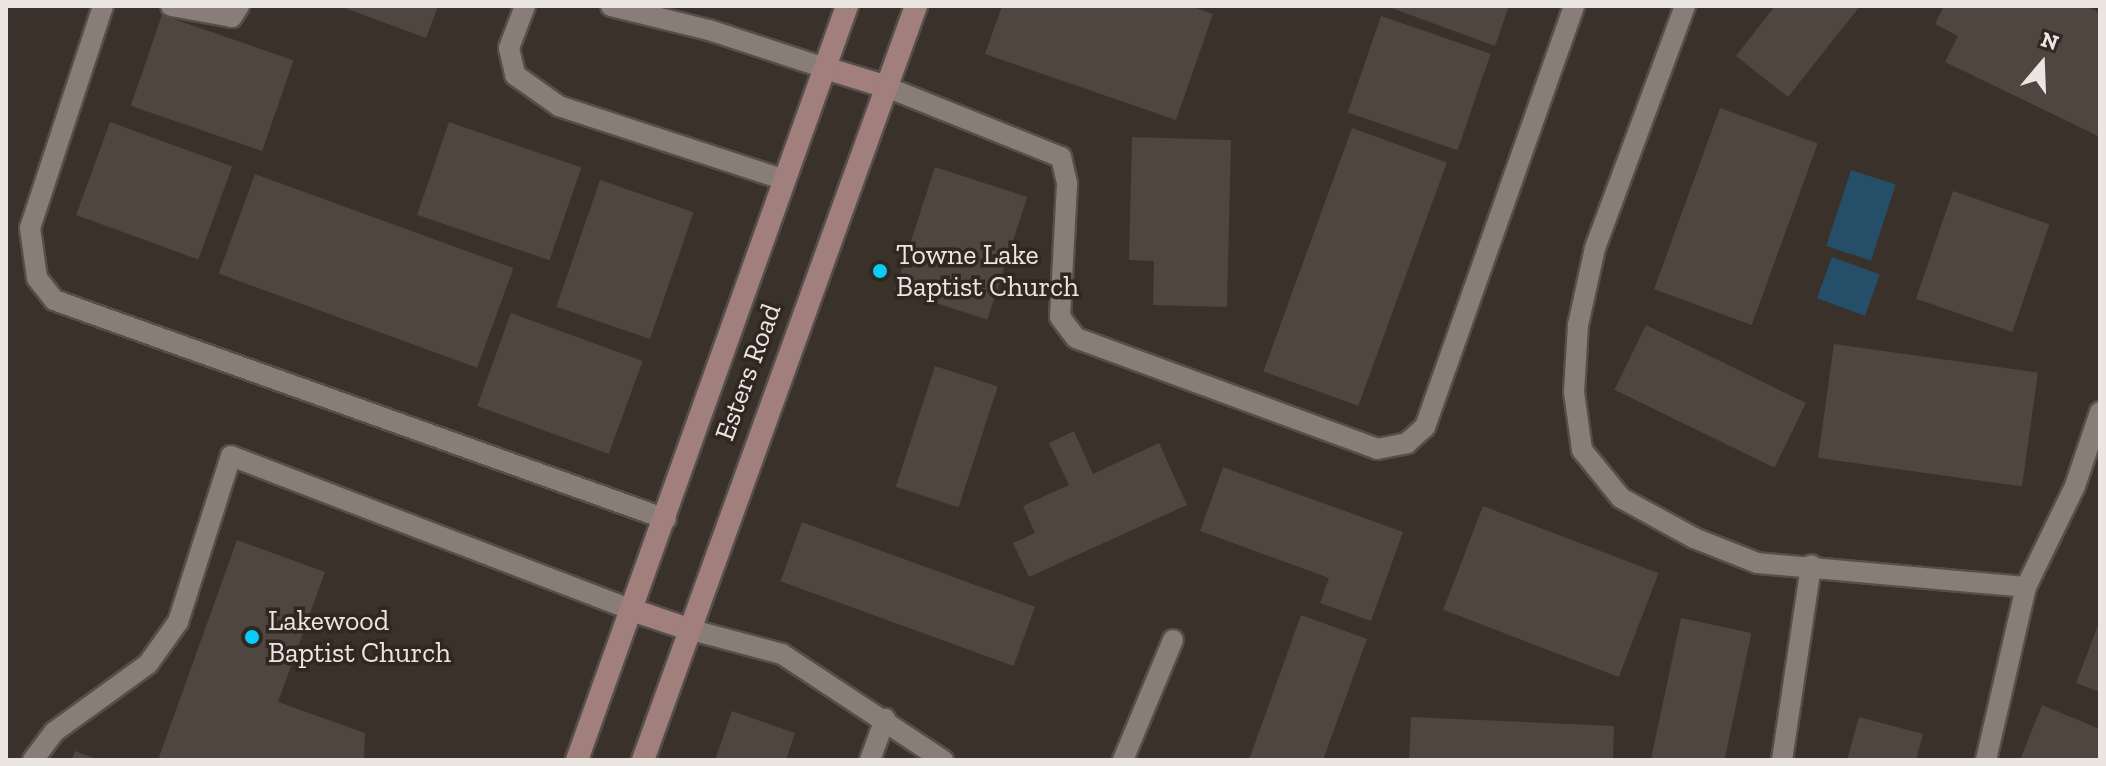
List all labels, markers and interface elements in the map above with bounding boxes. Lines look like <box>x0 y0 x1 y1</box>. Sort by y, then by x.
north arrow <box>2002 24 2082 104</box>
text: N <box>2038 25 2062 56</box>
place label: Towne Lake Baptist Church <box>896 238 1079 304</box>
marker: Towne Lake Baptist Church <box>871 262 889 280</box>
street label: Esters Road <box>708 299 788 445</box>
place label: Lakewood Baptist Church <box>268 604 451 670</box>
marker: Lakewood Baptist Church <box>243 628 261 646</box>

